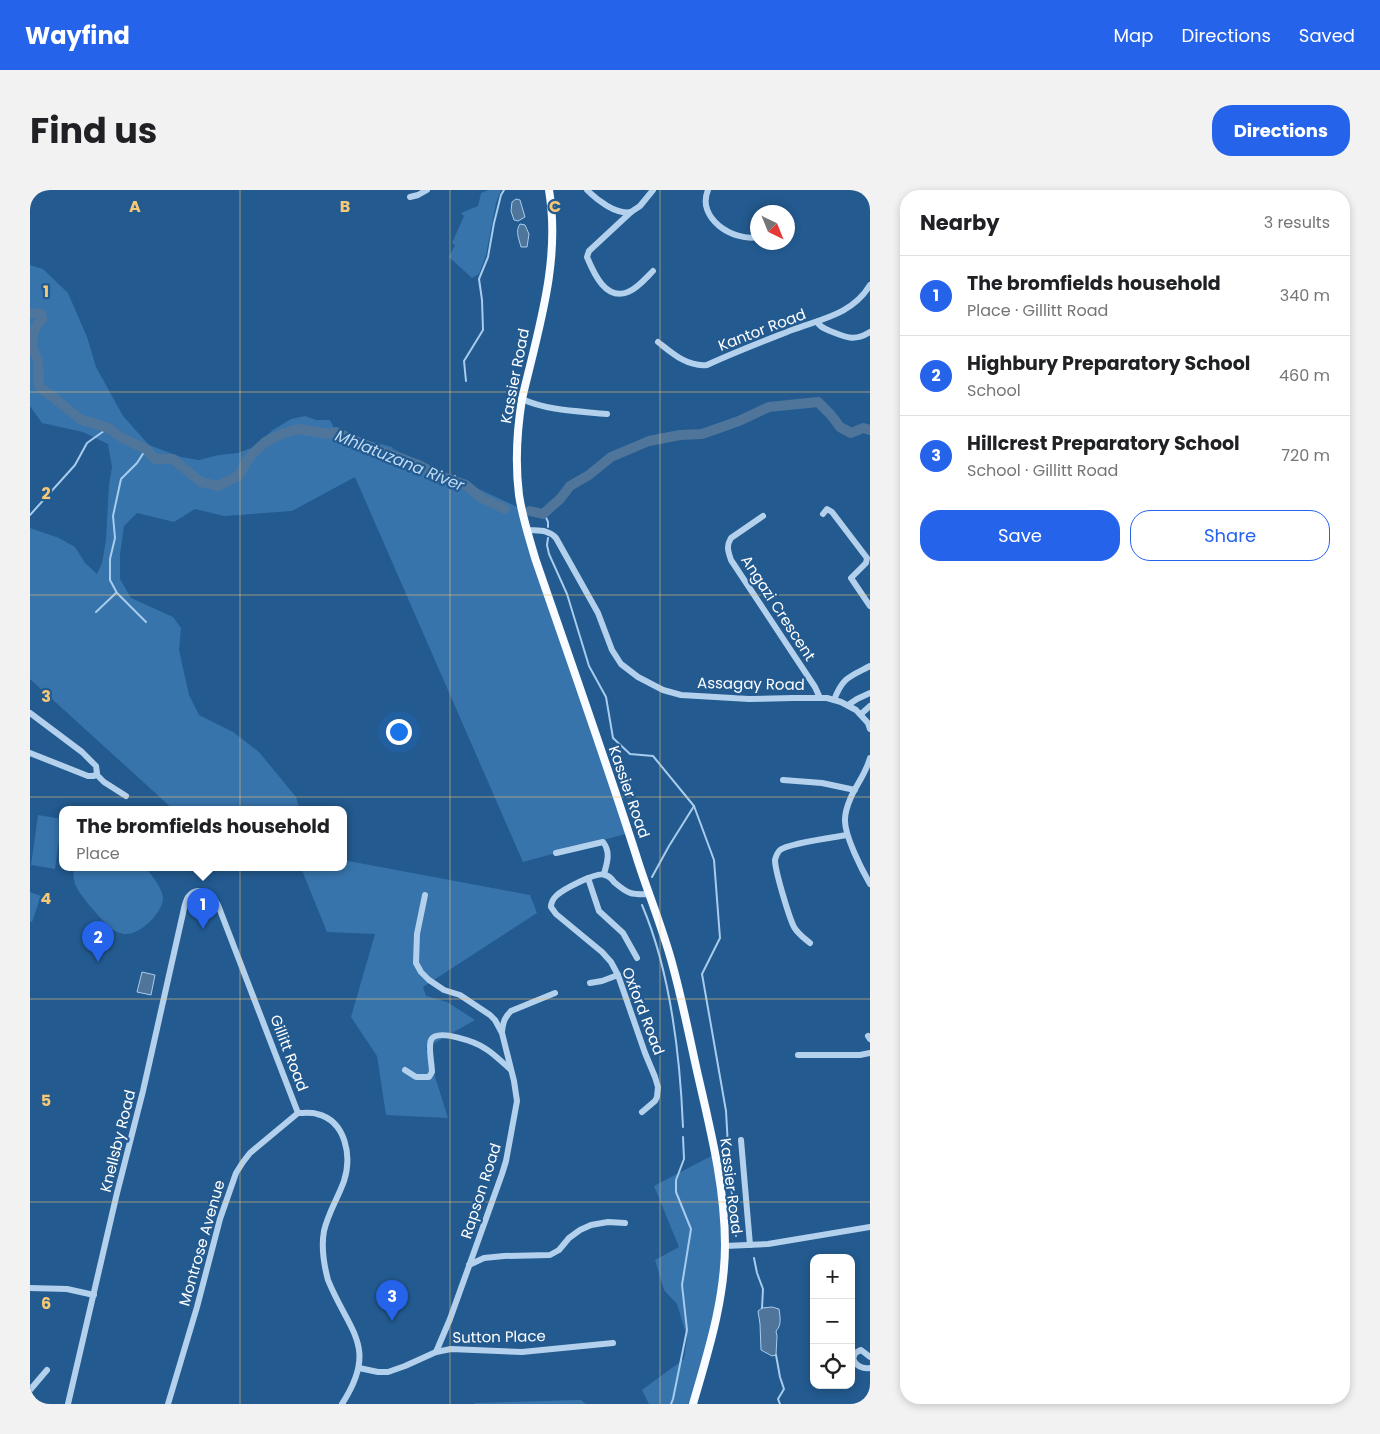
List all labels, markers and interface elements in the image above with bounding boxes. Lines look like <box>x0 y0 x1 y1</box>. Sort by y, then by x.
text: Wayfind <box>25 19 130 52</box>
text: Map <box>1114 23 1153 48</box>
text: Directions <box>1181 23 1271 48</box>
text: Saved <box>1299 23 1355 48</box>
button: Directions <box>1212 105 1350 156</box>
text: Find us <box>30 106 157 155</box>
text: A <box>129 195 141 218</box>
text: B <box>340 195 350 218</box>
text: C <box>549 195 561 218</box>
north arrow <box>750 205 795 250</box>
text: Nearby <box>920 208 1000 237</box>
text: 3 results <box>1264 211 1330 234</box>
text: The bromfields household <box>967 270 1221 297</box>
text: 1 <box>43 280 49 303</box>
text: 1 <box>933 284 939 307</box>
text: 340 m <box>1280 284 1330 307</box>
text: Place · Gillitt Road <box>967 299 1108 322</box>
street label: Kantor Road <box>715 303 809 356</box>
street label: Kassier Road <box>495 327 534 425</box>
text: Highbury Preparatory School <box>967 350 1250 377</box>
text: 2 <box>931 364 941 387</box>
text: 460 m <box>1279 364 1330 387</box>
text: School <box>967 379 1021 402</box>
water label: Mhlatuzana River <box>332 424 469 497</box>
text: Hillcrest Preparatory School <box>967 430 1240 457</box>
text: 3 <box>931 444 941 467</box>
text: 720 m <box>1281 444 1330 467</box>
text: School · Gillitt Road <box>967 459 1118 482</box>
text: 2 <box>41 482 51 505</box>
button: Save <box>920 510 1120 561</box>
button: Share <box>1130 510 1330 561</box>
street label: Angazi Crescent <box>736 551 821 665</box>
street label: Assagay Road <box>697 672 805 695</box>
text: 3 <box>41 685 51 708</box>
your location <box>386 719 412 745</box>
street label: Kassier Road <box>604 743 655 841</box>
popup <box>59 806 347 871</box>
text: The bromfields household <box>76 813 330 840</box>
text: Place <box>76 842 120 865</box>
text: 4 <box>41 887 52 910</box>
pin: 1 <box>187 888 219 929</box>
pin: 2 <box>82 921 114 962</box>
street label: Oxford Road <box>617 964 670 1058</box>
street label: Gillitt Road <box>265 1012 314 1094</box>
street label: Knellsby Road <box>95 1088 140 1194</box>
text: 5 <box>41 1089 51 1112</box>
street label: Kassier Road <box>715 1137 748 1235</box>
street label: Rapson Road <box>455 1140 506 1241</box>
street label: Montrose Avenue <box>173 1177 230 1308</box>
map controls <box>810 1254 855 1389</box>
button: + <box>810 1254 855 1299</box>
pin: 3 <box>376 1280 408 1321</box>
text: 6 <box>41 1292 51 1315</box>
button: − <box>810 1299 855 1344</box>
street label: Sutton Place <box>452 1325 546 1348</box>
button: locate <box>810 1344 855 1389</box>

